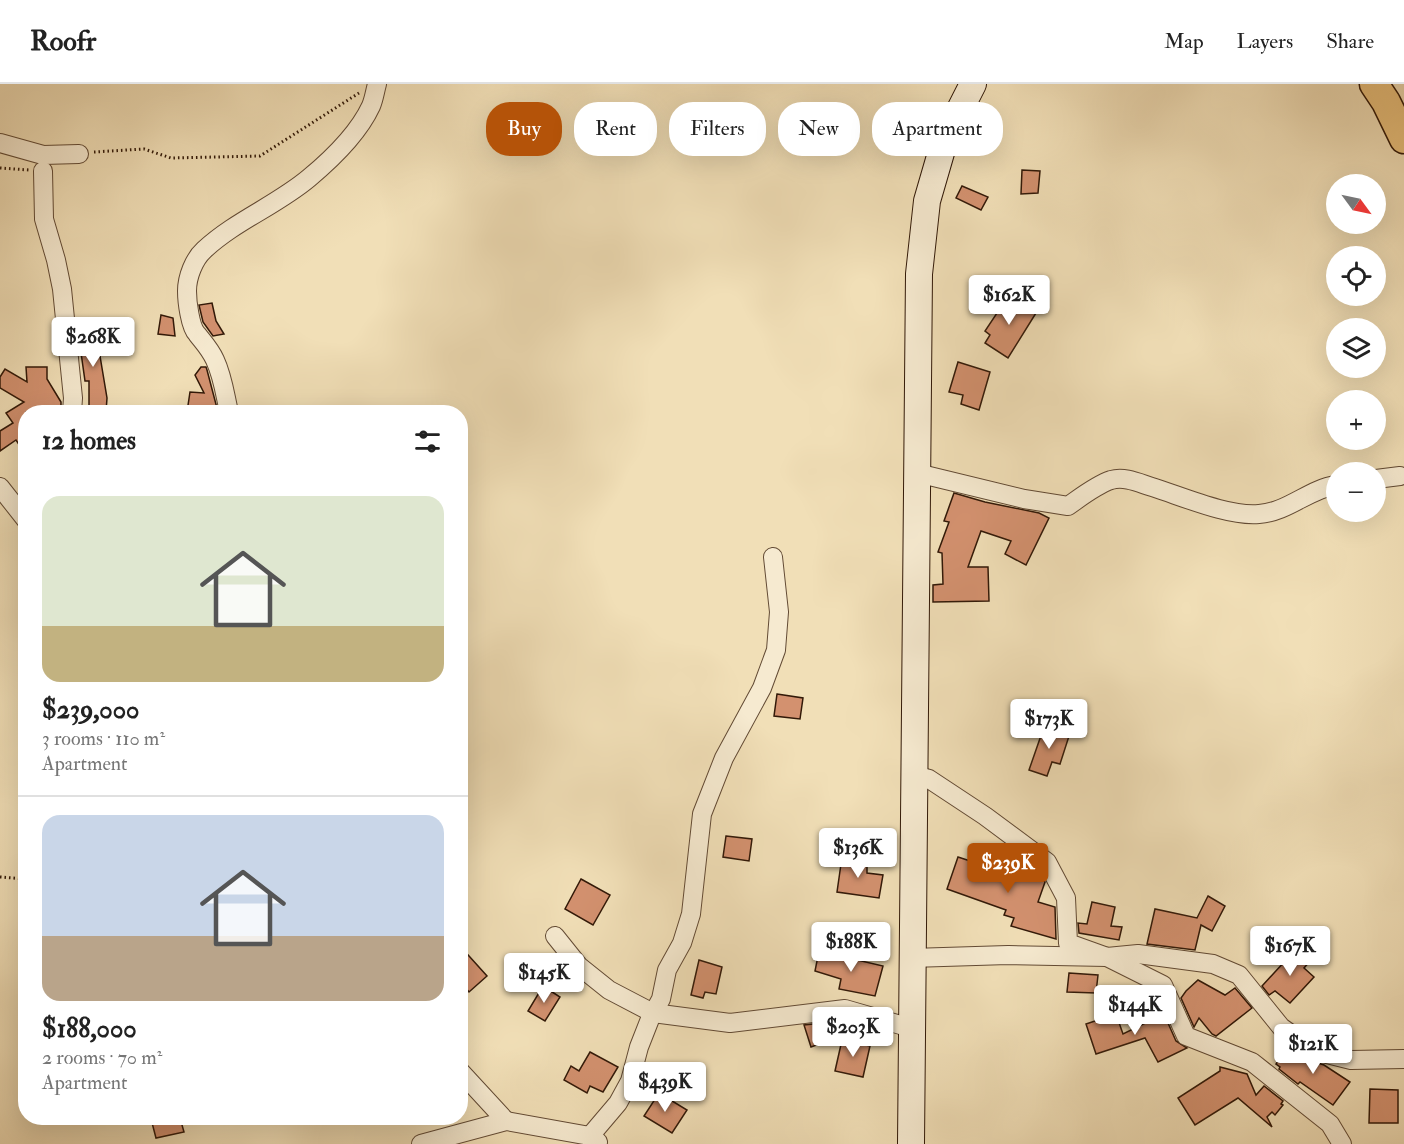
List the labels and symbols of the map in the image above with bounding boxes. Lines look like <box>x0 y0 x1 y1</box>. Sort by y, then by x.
north arrow <box>1326 174 1386 234</box>
pin: $162K <box>967 275 1051 326</box>
pin: $268K <box>51 317 135 368</box>
pin: $173K <box>1007 699 1091 750</box>
pin: $136K <box>816 828 900 879</box>
pin: $239K <box>966 843 1050 894</box>
pin: $188K <box>809 922 893 973</box>
pin: $167K <box>1248 926 1332 977</box>
pin: $145K <box>502 953 586 1004</box>
pin: $144K <box>1093 985 1177 1036</box>
pin: $203K <box>811 1007 895 1058</box>
pin: $121K <box>1271 1024 1355 1075</box>
pin: $439K <box>623 1062 707 1113</box>

